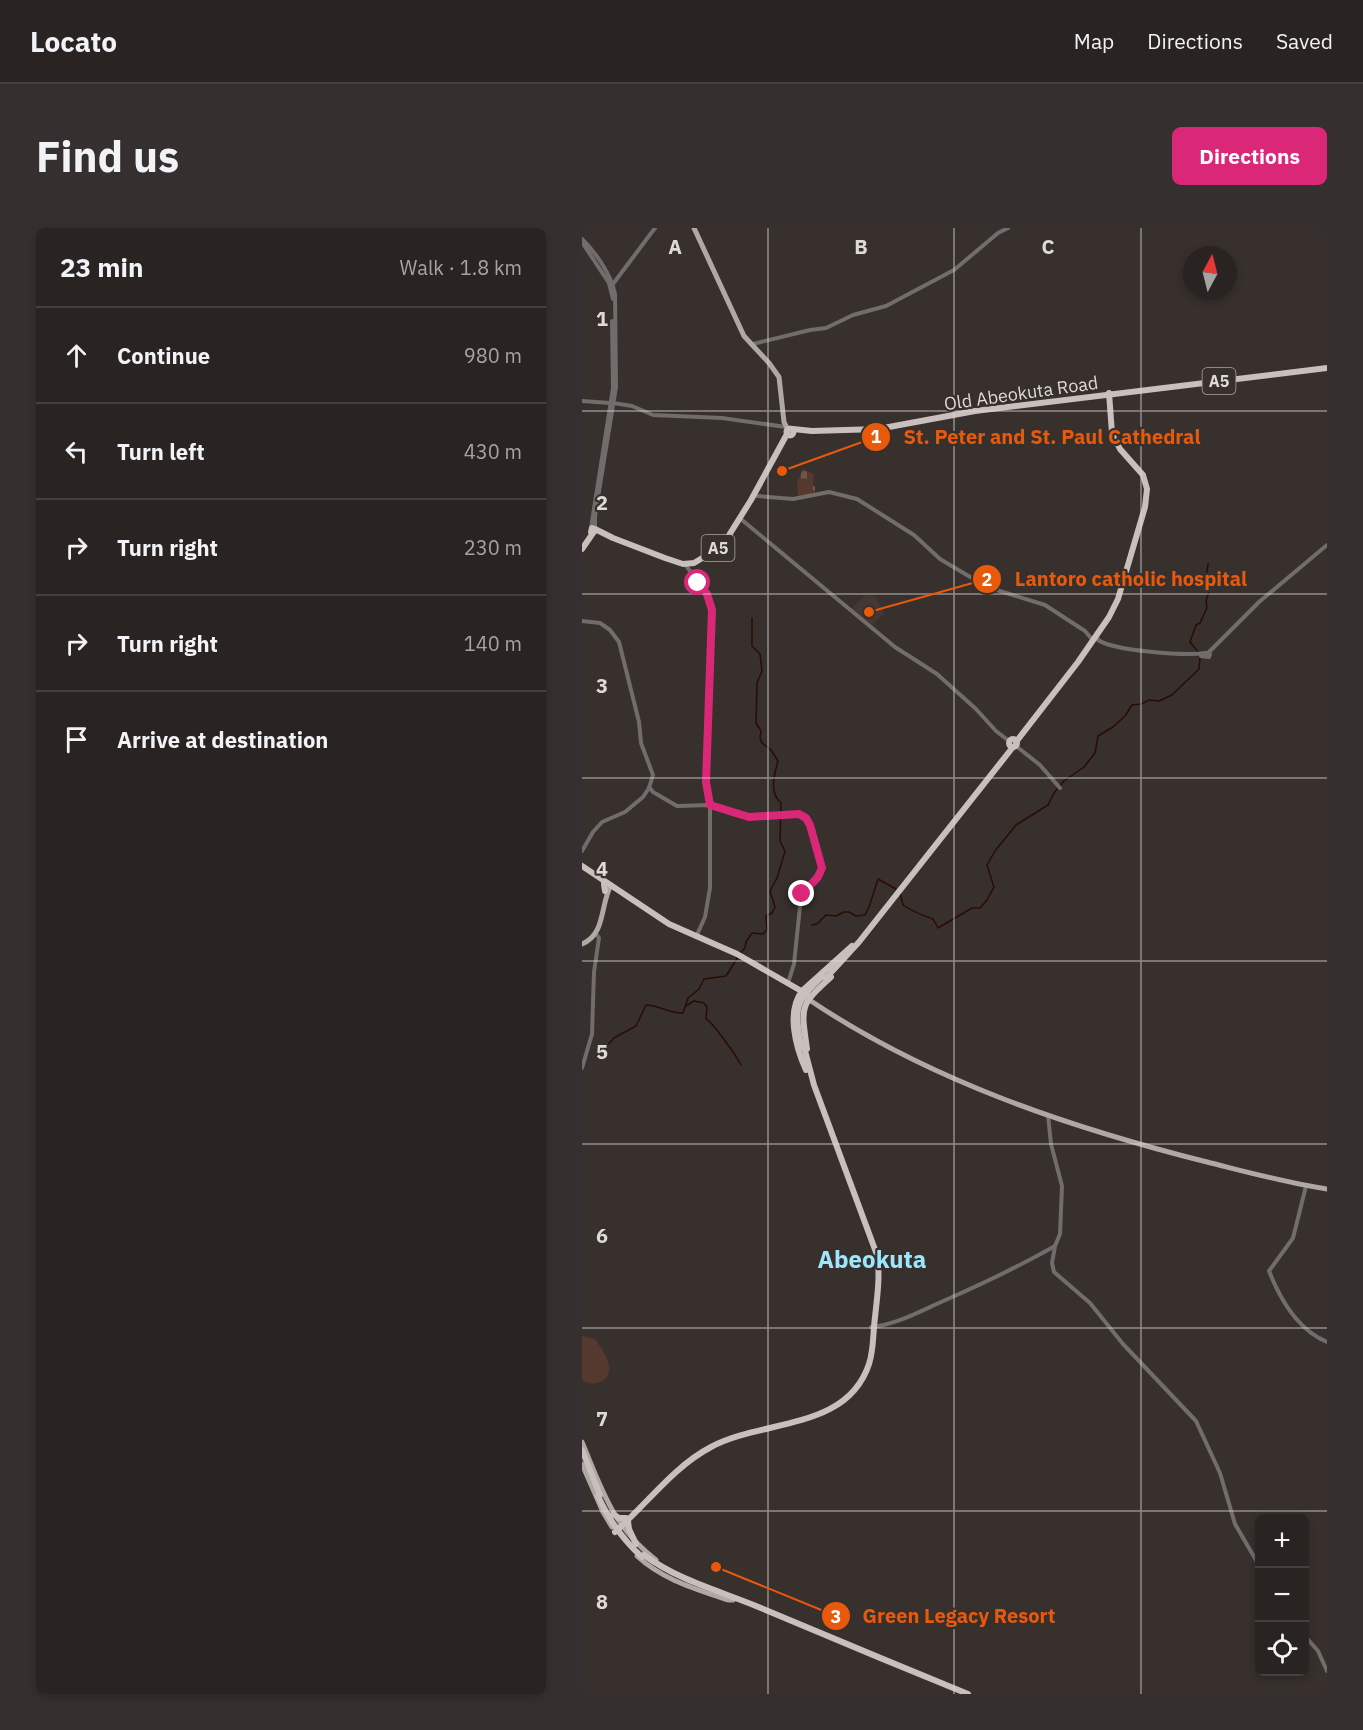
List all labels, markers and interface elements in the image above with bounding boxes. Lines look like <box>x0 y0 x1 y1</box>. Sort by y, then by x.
text: Locato <box>30 23 117 60</box>
text: Map <box>1074 27 1114 55</box>
text: Directions <box>1147 27 1243 55</box>
text: Saved <box>1276 27 1333 55</box>
button: Directions <box>1172 127 1327 185</box>
text: Find us <box>36 129 179 184</box>
text: A <box>668 233 682 260</box>
text: B <box>854 233 868 260</box>
text: C <box>1041 233 1055 260</box>
north arrow <box>1183 246 1237 300</box>
text: 23 min <box>60 250 144 284</box>
text: Walk · 1.8 km <box>400 254 522 281</box>
text: 1 <box>596 305 608 332</box>
icon: ahead <box>60 339 93 372</box>
text: Continue <box>117 341 210 370</box>
text: 980 m <box>464 342 522 369</box>
road number: A5 <box>1202 368 1236 394</box>
street label: Old Abeokuta Road <box>942 371 1100 415</box>
callout: St. Peter and St. Paul Cathedral <box>861 418 1213 456</box>
text: St. Peter and St. Paul Cathedral <box>903 423 1201 450</box>
text: 1 <box>871 425 882 448</box>
icon: left <box>60 435 93 468</box>
text: Turn left <box>117 437 205 466</box>
text: 430 m <box>464 438 522 465</box>
text: 2 <box>596 489 608 516</box>
icon: right <box>60 531 93 564</box>
text: Turn right <box>117 533 218 562</box>
text: 230 m <box>464 534 522 561</box>
road number: A5 <box>702 535 734 561</box>
callout: Lantoro catholic hospital <box>972 560 1259 598</box>
text: Lantoro catholic hospital <box>1015 565 1247 592</box>
text: 2 <box>982 568 992 591</box>
route start <box>684 569 710 595</box>
icon: right <box>60 627 93 660</box>
text: Turn right <box>117 629 218 658</box>
text: 140 m <box>464 630 522 657</box>
text: 3 <box>596 672 608 699</box>
icon: arrive <box>60 723 93 756</box>
text: Arrive at destination <box>117 725 328 754</box>
text: 4 <box>596 855 608 882</box>
route end <box>788 880 814 906</box>
text: 5 <box>596 1038 608 1065</box>
text: 6 <box>596 1222 608 1249</box>
district label: Abeokuta <box>818 1243 926 1275</box>
text: 7 <box>596 1405 608 1432</box>
map controls <box>1255 1514 1309 1676</box>
button: + <box>1255 1514 1309 1568</box>
button: − <box>1255 1568 1309 1622</box>
text: 8 <box>596 1588 608 1615</box>
callout: Green Legacy Resort <box>821 1597 1068 1635</box>
text: Green Legacy Resort <box>863 1602 1055 1629</box>
text: 3 <box>831 1605 841 1628</box>
button: locate <box>1255 1622 1309 1676</box>

